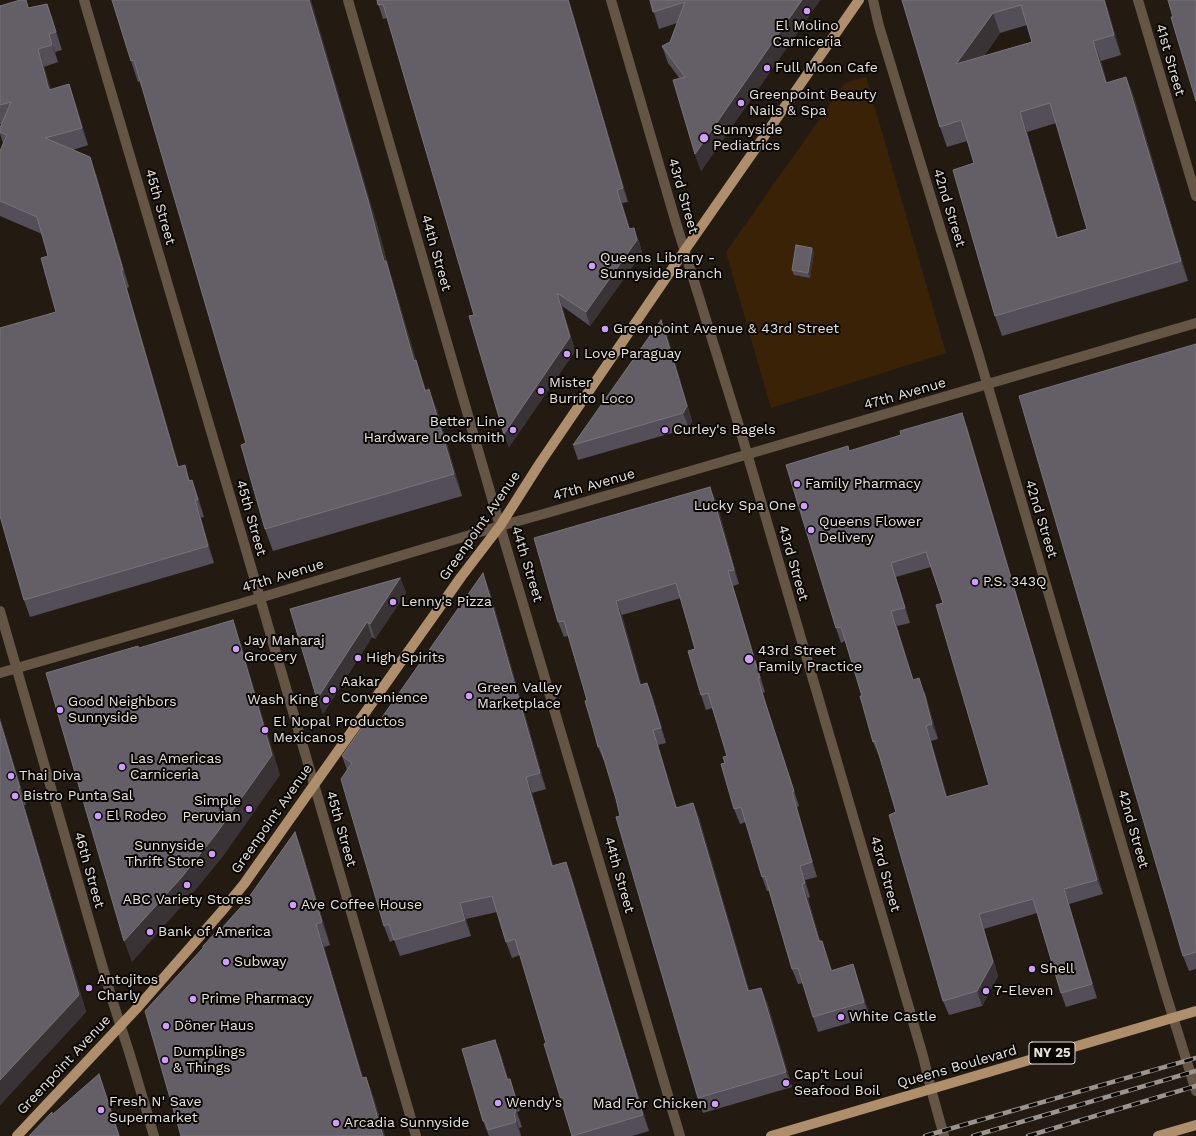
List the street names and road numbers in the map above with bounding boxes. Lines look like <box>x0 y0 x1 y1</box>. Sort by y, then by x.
street label: 41st Street <box>1152 22 1188 98</box>
street label: 43rd Street <box>664 156 702 236</box>
street label: 45th Street <box>141 167 179 247</box>
street label: 42nd Street <box>929 167 969 249</box>
street label: 44th Street <box>417 213 455 293</box>
street label: 47th Avenue <box>862 374 948 414</box>
street label: 47th Avenue <box>551 465 637 505</box>
street label: Greenpoint Avenue <box>436 468 524 584</box>
street label: 45th Street <box>232 478 270 558</box>
street label: 42nd Street <box>1021 478 1061 560</box>
street label: 43rd Street <box>774 523 812 603</box>
street label: 44th Street <box>507 524 547 604</box>
street label: 47th Avenue <box>240 556 326 596</box>
street label: Greenpoint Avenue <box>228 761 316 877</box>
street label: 42nd Street <box>1114 788 1152 870</box>
street label: 45th Street <box>322 789 360 869</box>
street label: 46th Street <box>70 830 108 910</box>
street label: 43rd Street <box>866 834 904 914</box>
street label: 44th Street <box>600 835 638 915</box>
street label: Greenpoint Avenue <box>14 1012 114 1118</box>
street label: Queens Boulevard <box>895 1042 1019 1092</box>
road number: NY 25 <box>1029 1042 1075 1064</box>

